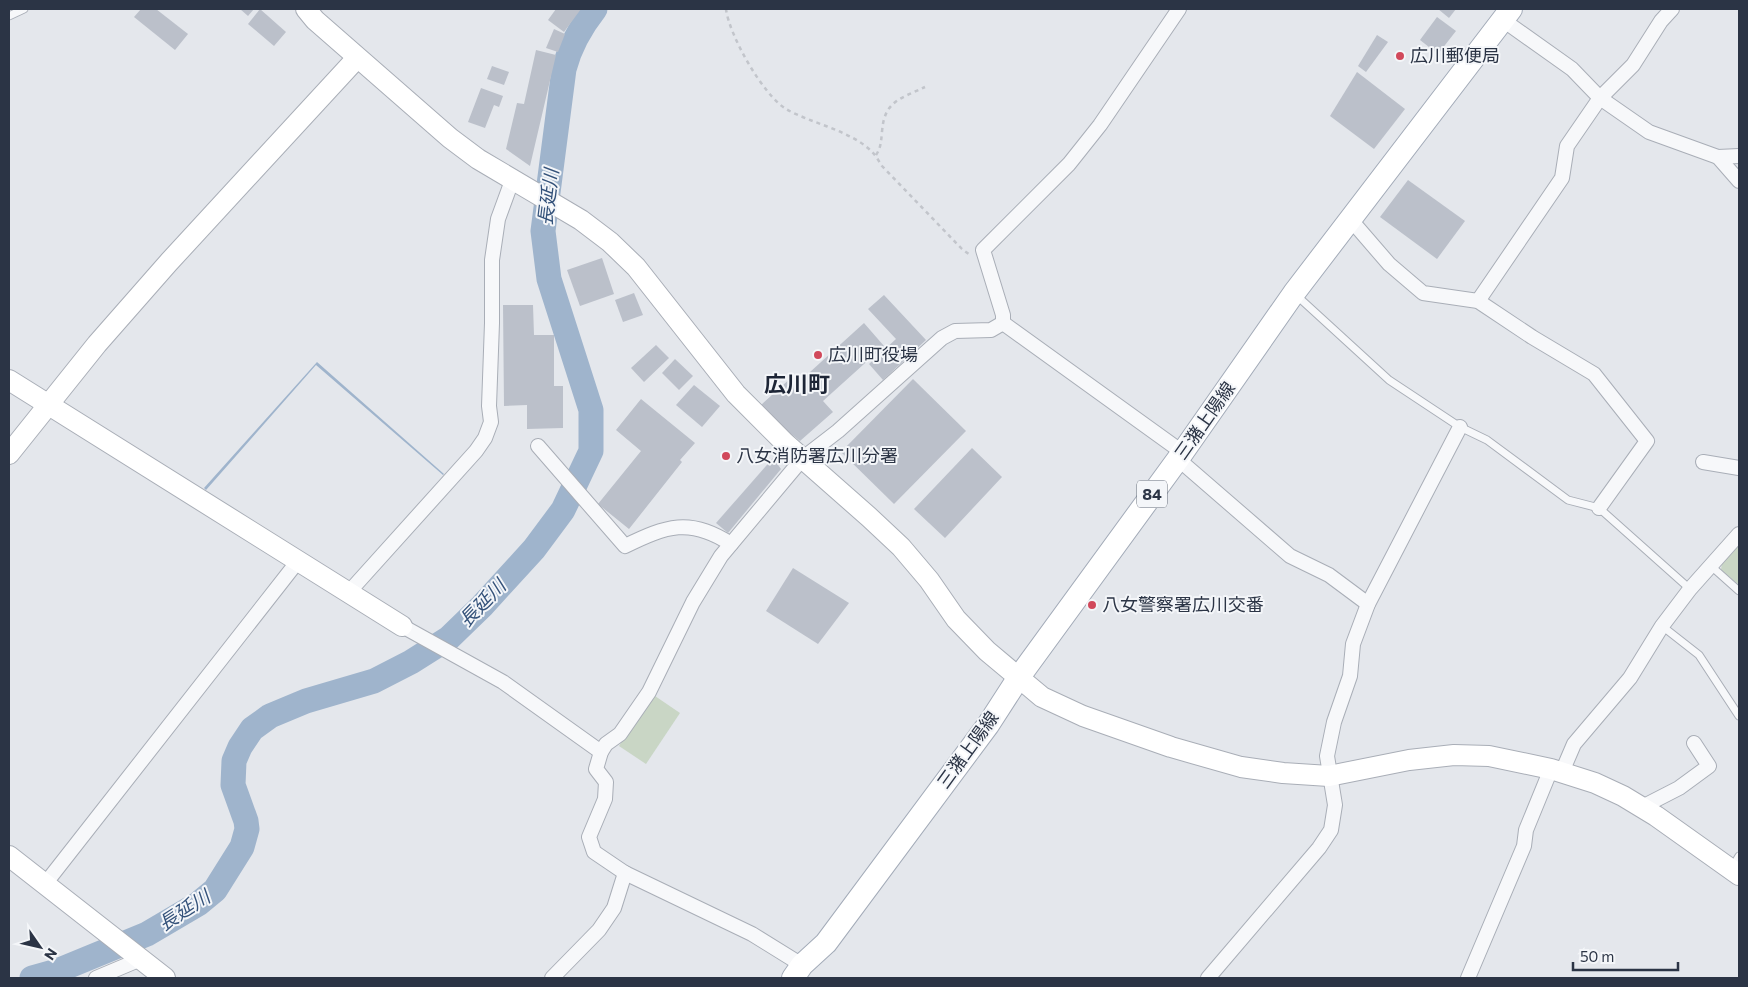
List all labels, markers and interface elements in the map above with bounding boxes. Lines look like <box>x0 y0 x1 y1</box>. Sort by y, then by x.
place label: 広川郵便局 <box>1410 44 1500 66</box>
marker: 広川郵便局 <box>1394 50 1406 62</box>
water label: 長延川 <box>533 165 563 227</box>
place label: 広川町役場 <box>828 343 918 365</box>
marker: 広川町役場 <box>812 349 824 361</box>
district label: 広川町 <box>764 370 830 397</box>
street label: 三潴上陽線 <box>1169 377 1239 464</box>
place label: 八女消防署広川分署 <box>736 444 898 466</box>
marker: 八女消防署広川分署 <box>720 450 732 462</box>
road number: 84 <box>1137 480 1167 508</box>
water label: 長延川 <box>454 573 511 631</box>
place label: 八女警察署広川交番 <box>1102 593 1264 615</box>
marker: 八女警察署広川交番 <box>1086 599 1098 611</box>
street label: 三潴上陽線 <box>932 707 1003 792</box>
water label: 長延川 <box>154 883 216 935</box>
north arrow <box>15 922 65 972</box>
scale bar <box>1573 940 1678 972</box>
text: N <box>41 945 61 964</box>
text: 50 m <box>1580 947 1614 965</box>

